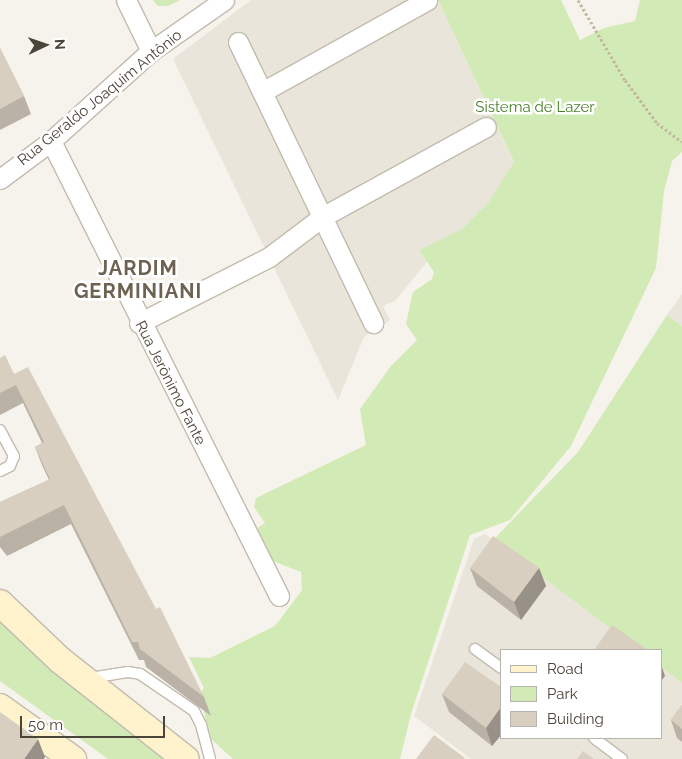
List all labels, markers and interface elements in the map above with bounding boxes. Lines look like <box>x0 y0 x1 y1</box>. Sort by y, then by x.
north arrow <box>20 20 70 70</box>
street label: Rua Geraldo Joaquim Antônio <box>14 26 186 170</box>
text: N <box>52 38 68 50</box>
park label: Sistema de Lazer <box>475 99 595 117</box>
district label: JARDIM GERMINIANI <box>73 257 203 304</box>
street label: Rua Jerônimo Fante <box>131 318 209 448</box>
legend <box>500 649 662 739</box>
text: Road <box>547 660 583 678</box>
text: Park <box>547 685 578 703</box>
scale bar <box>22 706 168 738</box>
text: Building <box>547 710 604 728</box>
text: 50 m <box>28 716 63 734</box>

